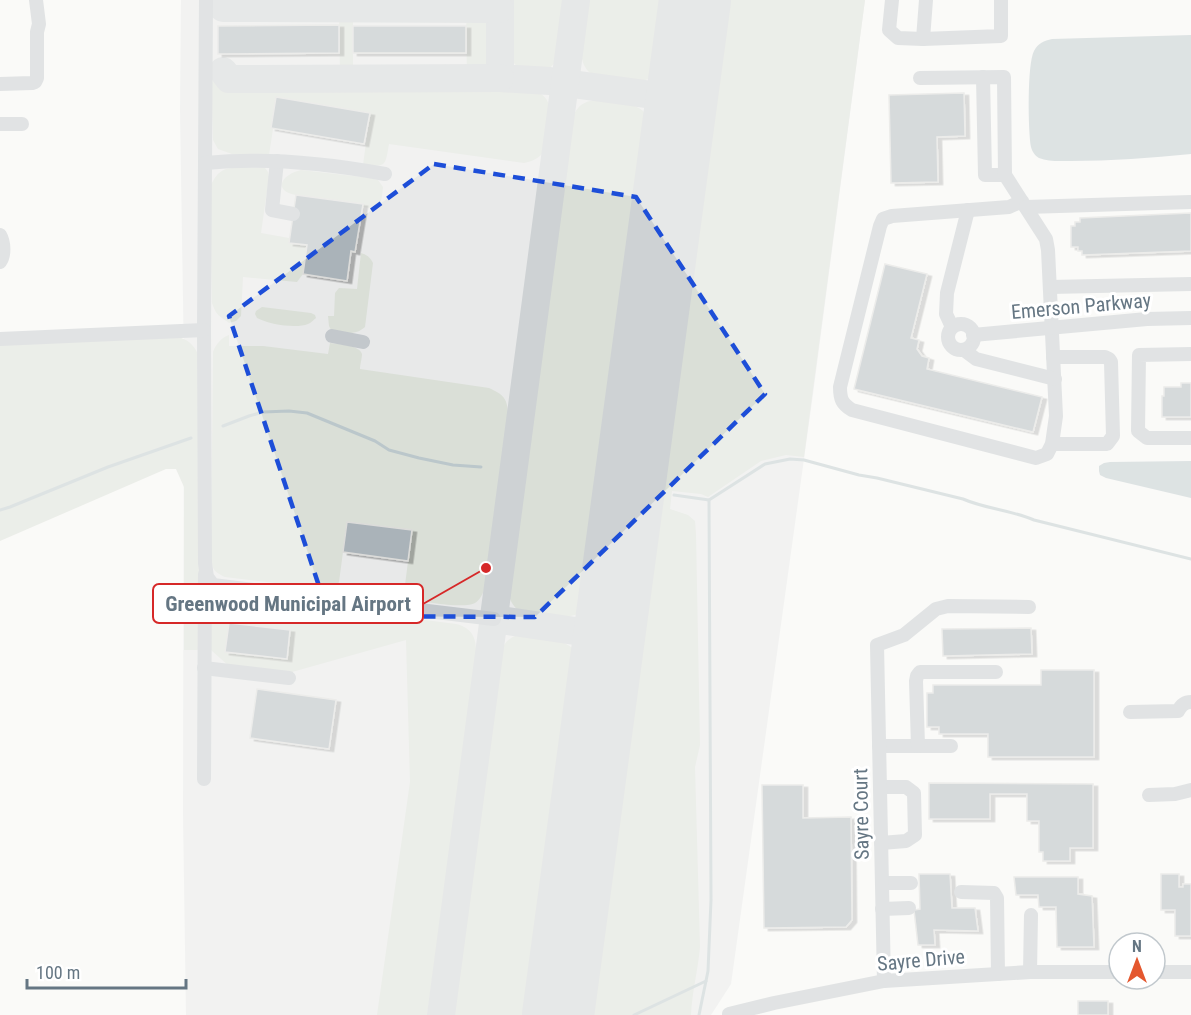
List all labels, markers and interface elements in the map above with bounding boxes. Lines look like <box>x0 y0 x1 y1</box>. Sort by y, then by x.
street label: Emerson Parkway <box>1010 288 1152 324</box>
callout: Greenwood Municipal Airport <box>153 584 423 623</box>
text: Greenwood Municipal Airport <box>165 592 411 616</box>
street label: Sayre Court <box>848 768 874 860</box>
north arrow <box>1107 931 1167 991</box>
text: N <box>1132 937 1142 956</box>
street label: Sayre Drive <box>876 944 966 976</box>
scale bar <box>27 952 186 990</box>
text: 100 m <box>36 962 80 983</box>

